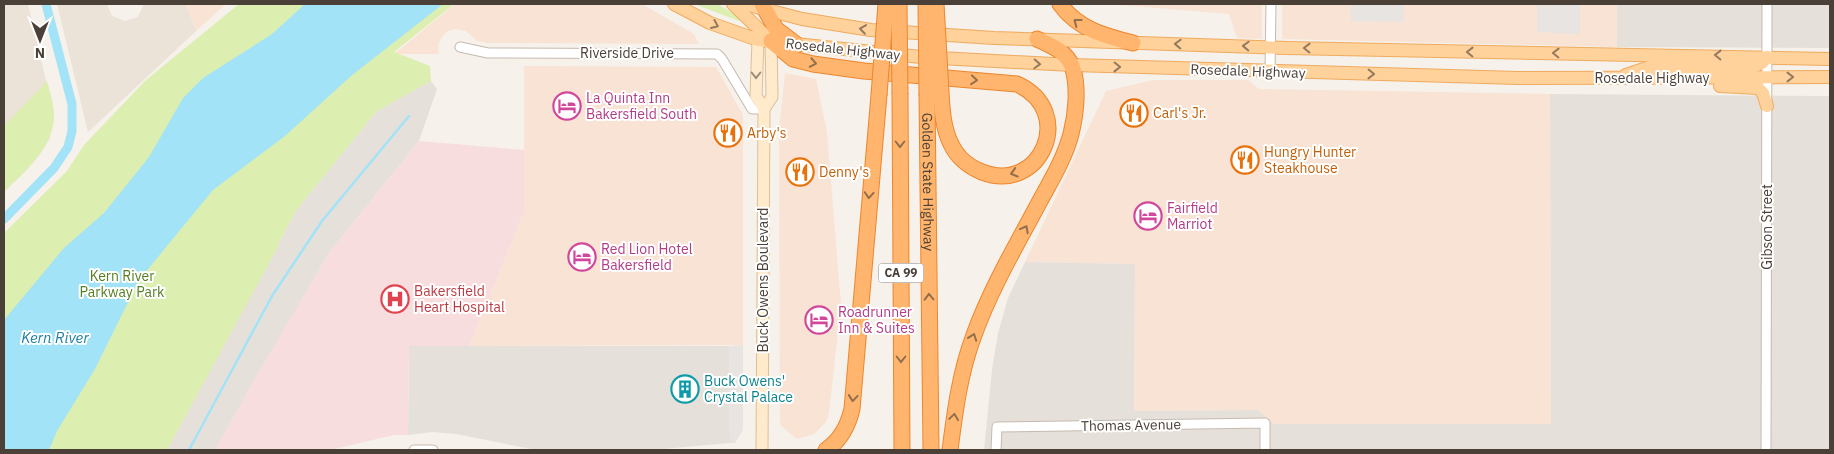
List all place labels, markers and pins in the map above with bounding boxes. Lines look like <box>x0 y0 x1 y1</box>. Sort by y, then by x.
place label: La Quinta Inn Bakersfield South <box>586 89 697 123</box>
hotel icon: La Quinta Inn Bakersfield South <box>552 91 582 121</box>
restaurant icon: Carl's Jr. <box>1119 98 1149 128</box>
place label: Carl's Jr. <box>1153 104 1207 122</box>
restaurant icon: Arby's <box>713 118 743 148</box>
place label: Arby's <box>747 124 787 142</box>
place label: Hungry Hunter Steakhouse <box>1264 143 1356 177</box>
restaurant icon: Hungry Hunter Steakhouse <box>1230 145 1260 175</box>
restaurant icon: Denny's <box>785 157 815 187</box>
place label: Denny's <box>819 163 870 181</box>
place label: Fairfield Marriot <box>1167 199 1218 233</box>
hotel icon: Fairfield Marriot <box>1133 201 1163 231</box>
place label: Red Lion Hotel Bakersfield <box>601 240 693 274</box>
hotel icon: Red Lion Hotel Bakersfield <box>567 242 597 272</box>
place label: Bakersfield Heart Hospital <box>414 282 505 316</box>
hospital icon: Bakersfield Heart Hospital <box>380 284 410 314</box>
place label: Roadrunner Inn & Suites <box>838 303 915 337</box>
hotel icon: Roadrunner Inn & Suites <box>804 305 834 335</box>
place label: Buck Owens' Crystal Palace <box>704 372 793 406</box>
building icon: Buck Owens' Crystal Palace <box>670 374 700 404</box>

